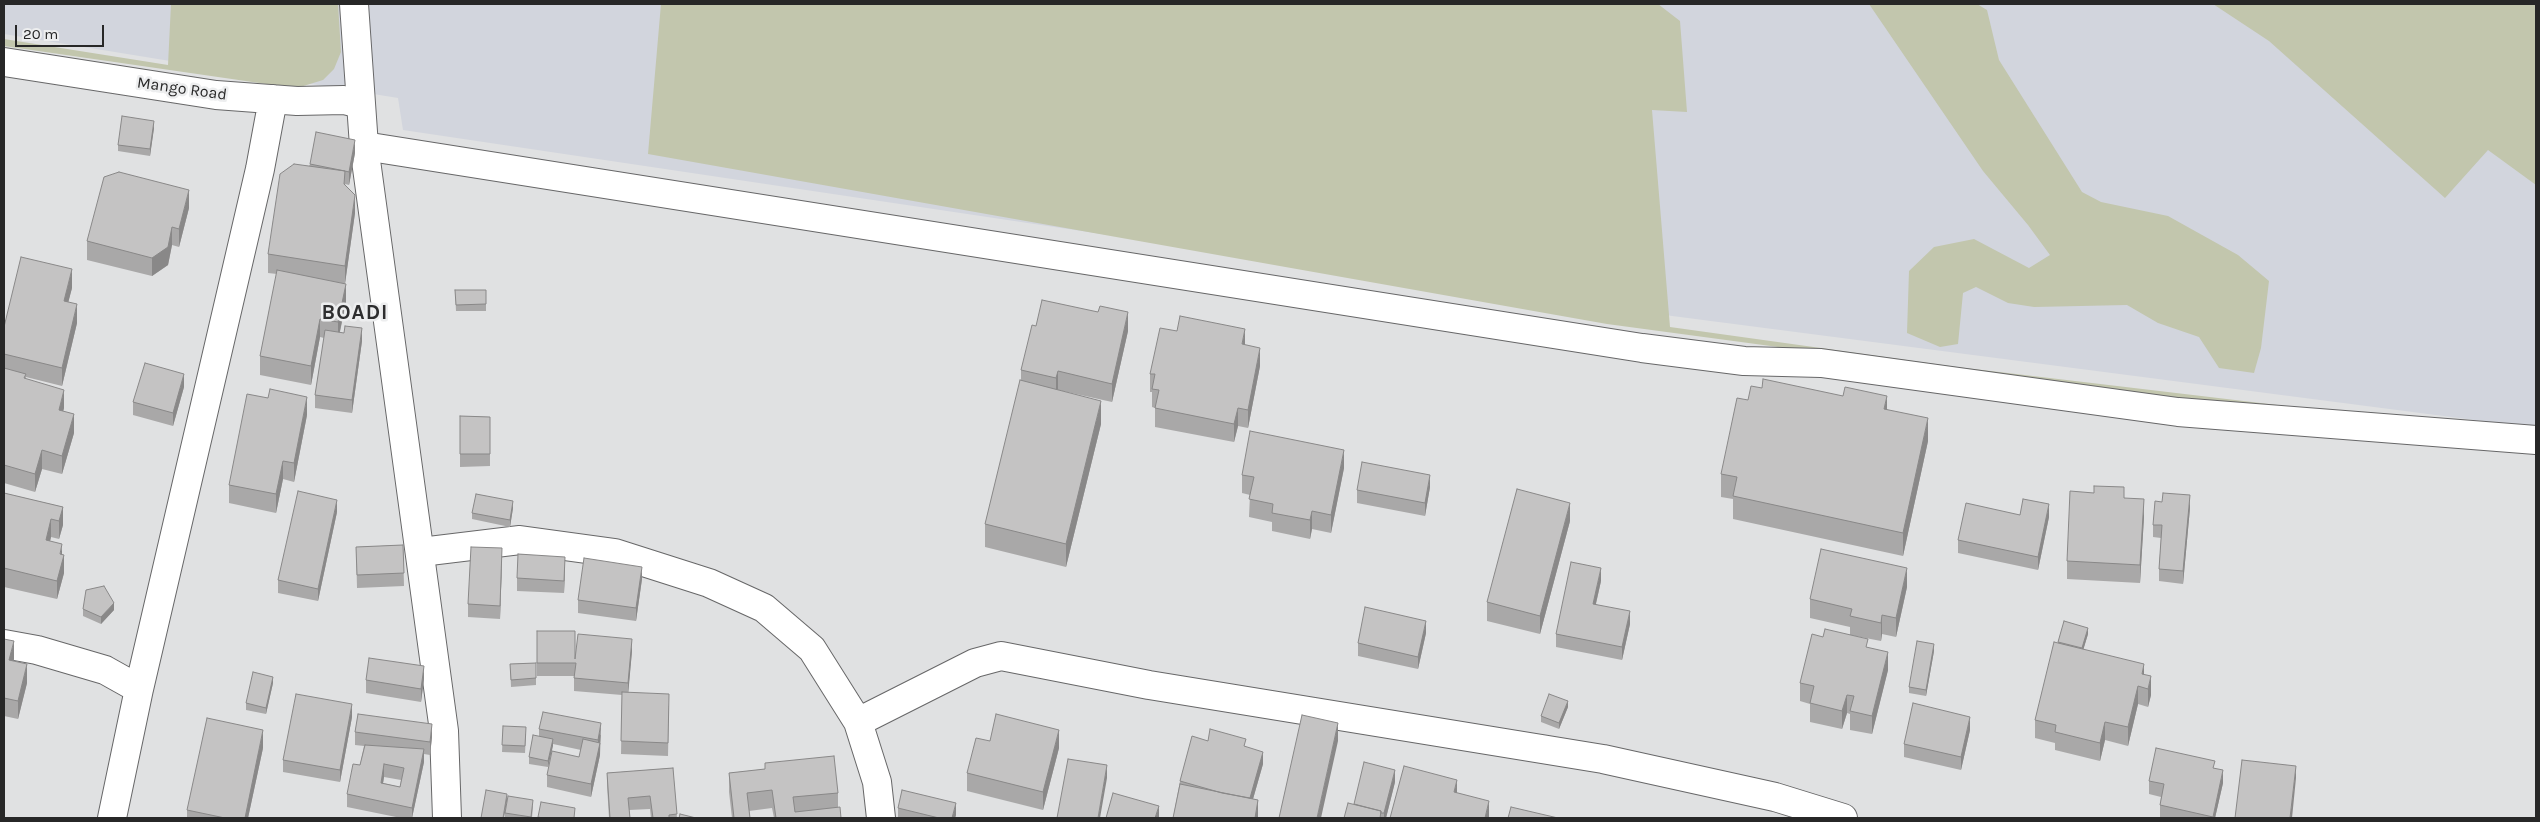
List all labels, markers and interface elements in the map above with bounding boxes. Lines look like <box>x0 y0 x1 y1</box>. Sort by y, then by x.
scale bar <box>18 15 106 47</box>
text: 20 m <box>23 25 58 43</box>
street label: Mango Road <box>136 73 228 105</box>
district label: BOADI <box>321 300 389 326</box>

